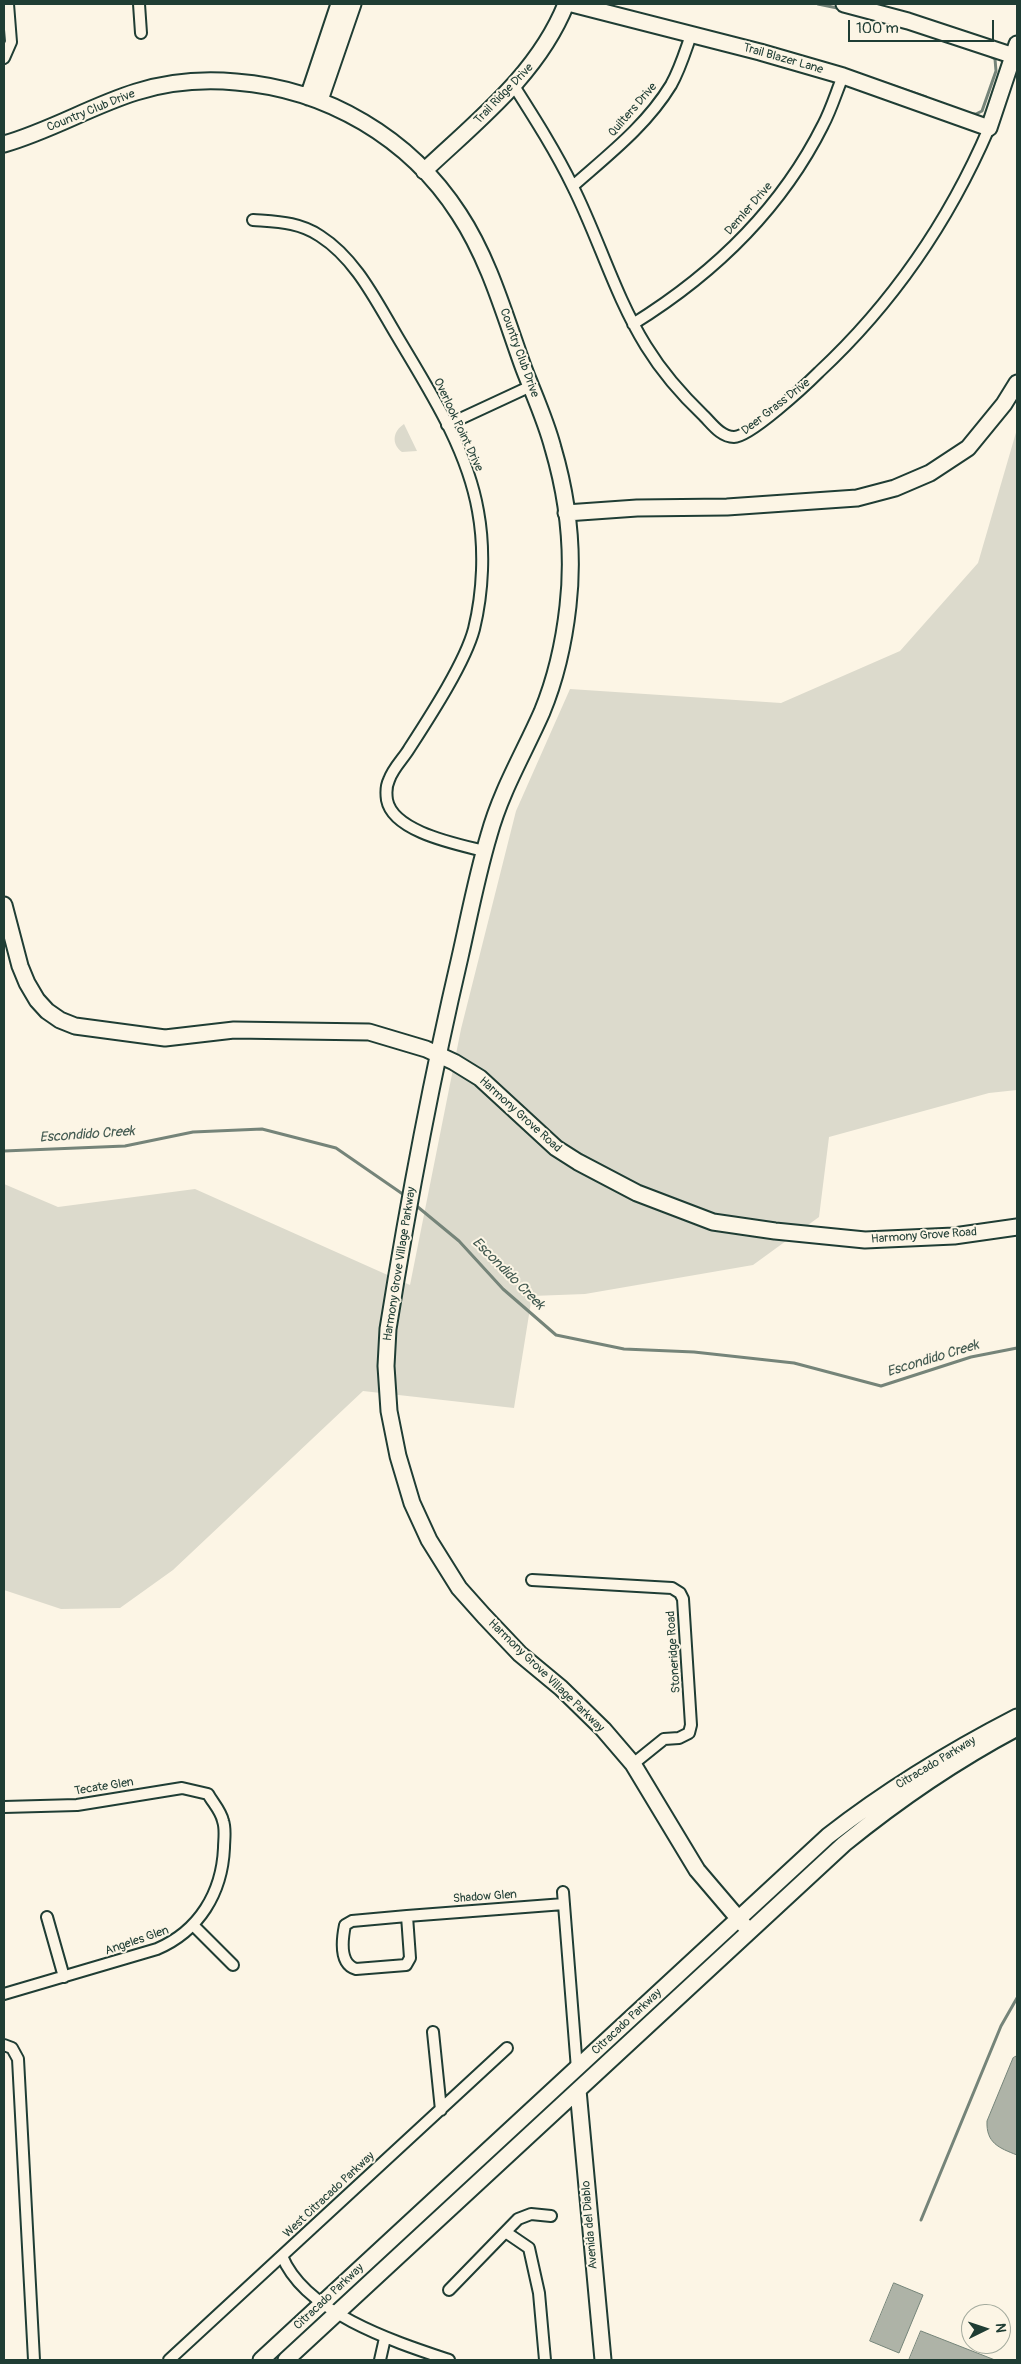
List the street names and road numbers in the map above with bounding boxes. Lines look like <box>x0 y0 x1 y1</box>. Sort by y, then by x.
street label: Trail Blazer Lane <box>741 41 825 77</box>
street label: Trail Ridge Drive <box>471 61 537 127</box>
street label: Quilters Drive <box>606 80 660 140</box>
street label: Country Club Drive <box>45 87 137 135</box>
street label: Demler Drive <box>722 180 776 238</box>
street label: Country Club Drive <box>496 306 542 400</box>
street label: Overlook Point Drive <box>430 376 486 474</box>
street label: Deer Grass Drive <box>739 376 813 438</box>
street label: Harmony Grove Road <box>476 1074 564 1156</box>
street label: Harmony Grove Village Parkway <box>381 1186 419 1342</box>
street label: Harmony Grove Road <box>871 1225 977 1247</box>
street label: Stoneridge Road <box>664 1610 684 1694</box>
street label: Harmony Grove Village Parkway <box>485 1617 607 1735</box>
street label: Citracado Parkway <box>894 1734 978 1792</box>
street label: Tecate Glen <box>73 1775 135 1799</box>
street label: Shadow Glen <box>453 1888 517 1906</box>
street label: Angeles Glen <box>103 1923 171 1959</box>
street label: Citracado Parkway <box>589 1986 665 2058</box>
street label: West Citracado Parkway <box>280 2149 378 2241</box>
street label: Avenida del Diablo <box>579 2180 601 2270</box>
street label: Citracado Parkway <box>291 2261 367 2333</box>

